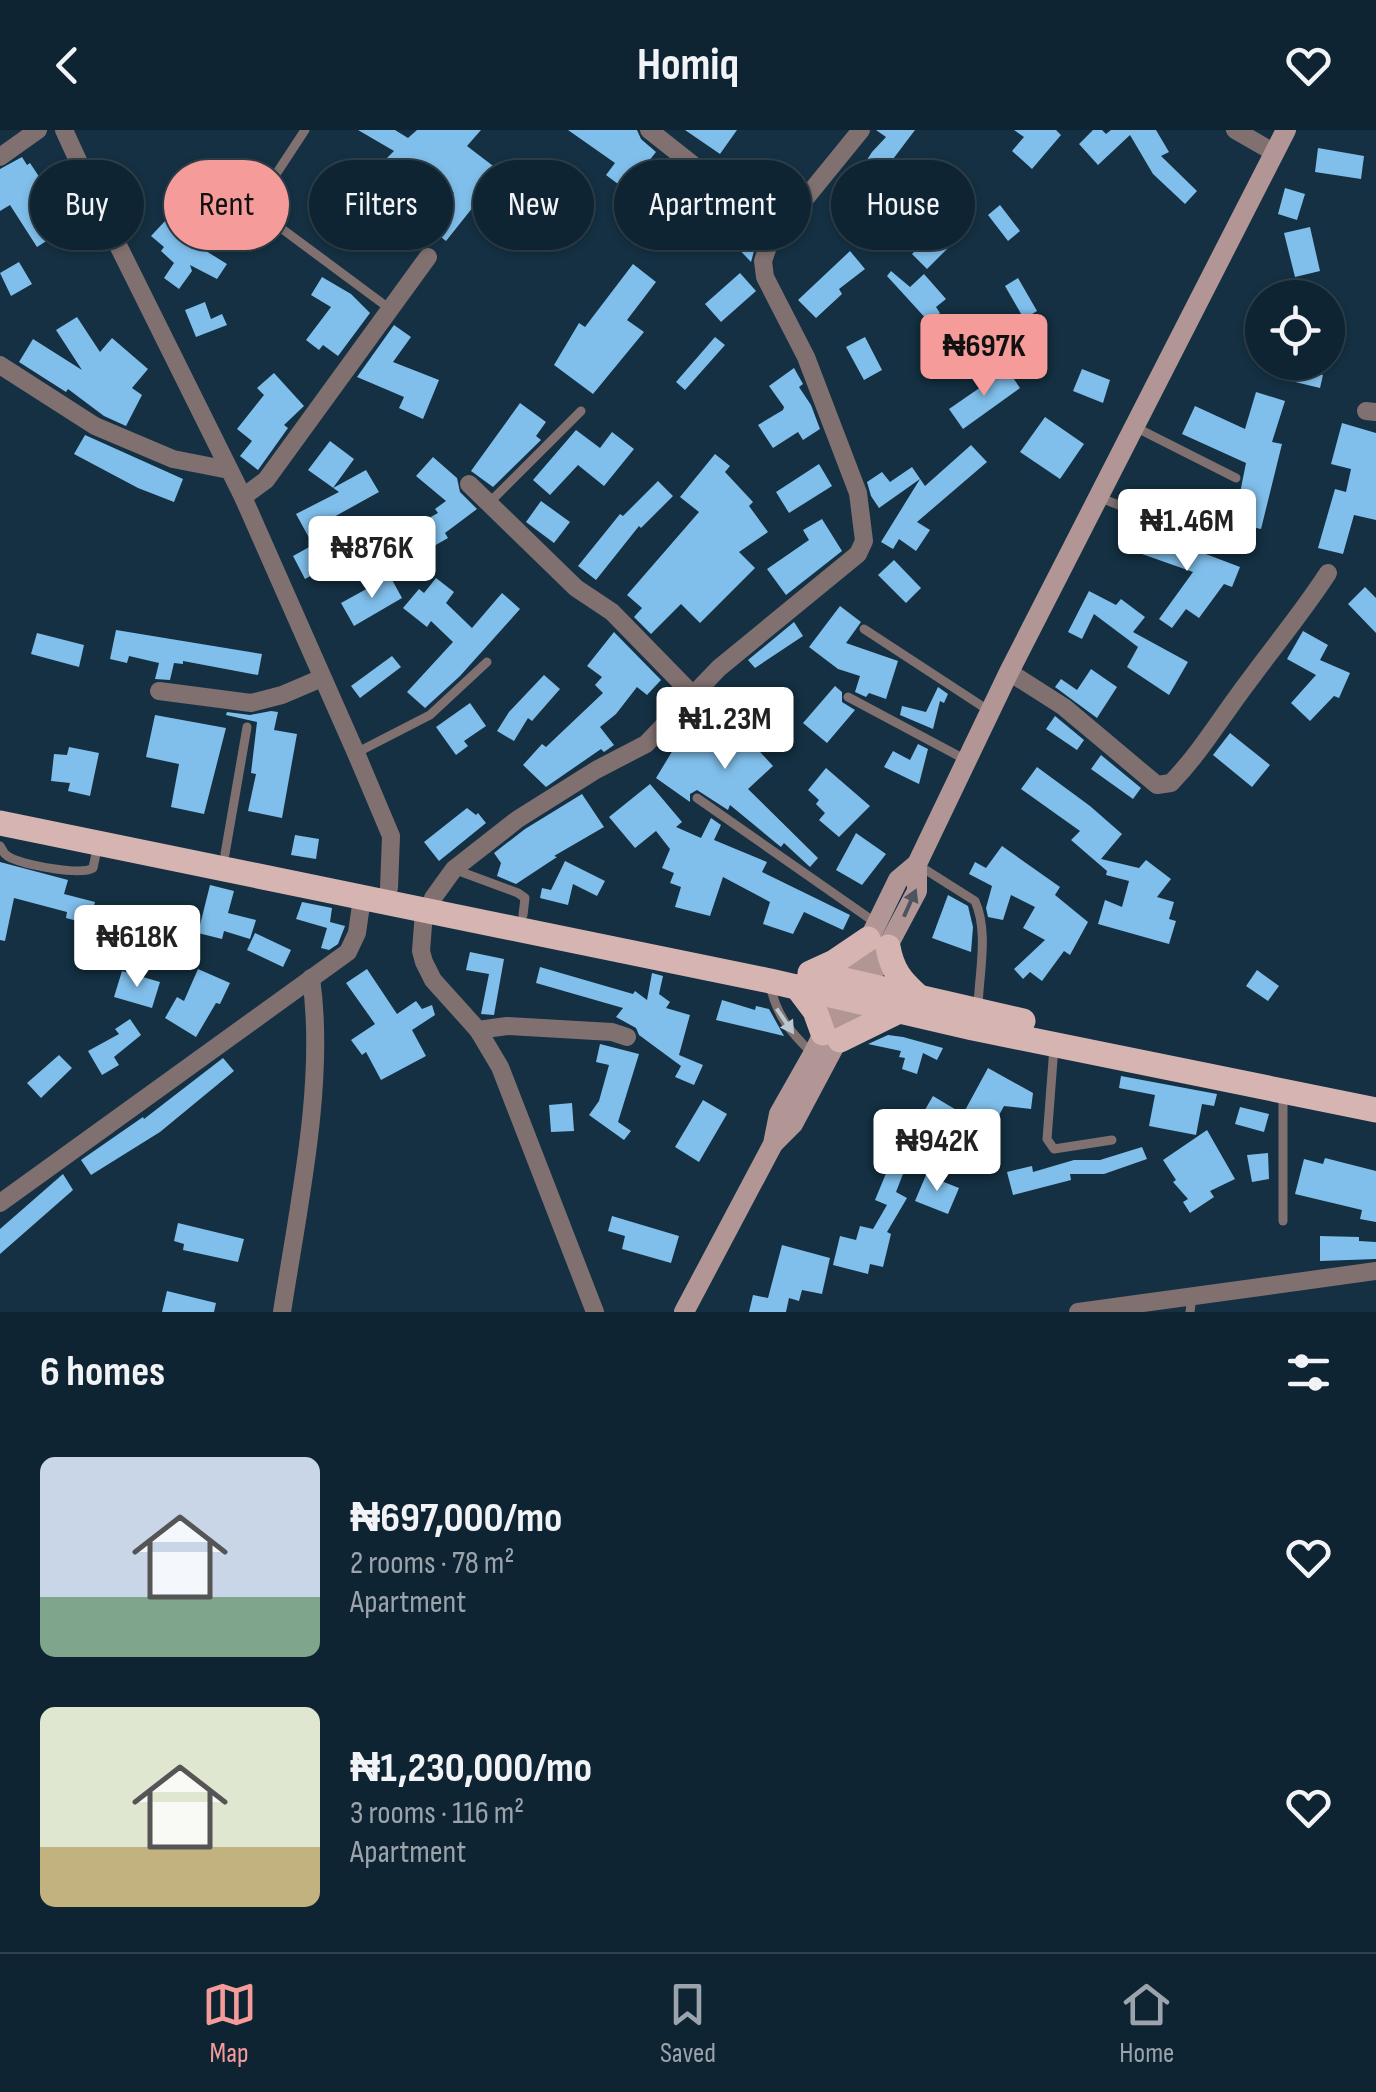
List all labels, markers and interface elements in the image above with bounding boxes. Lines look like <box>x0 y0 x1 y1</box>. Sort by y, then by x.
icon: back <box>40 38 95 93</box>
text: Homiq <box>637 38 739 93</box>
icon: heart <box>1281 38 1336 93</box>
chip: Buy <box>30 160 144 250</box>
chip: Rent <box>164 160 289 250</box>
chip: Filters <box>309 160 453 250</box>
chip: New <box>473 160 594 250</box>
chip: Apartment <box>614 160 811 250</box>
chip: House <box>831 160 975 250</box>
map controls <box>1245 280 1345 380</box>
button: locate <box>1245 280 1345 380</box>
pin: ₦697K <box>914 314 1054 399</box>
text: ₦697K <box>942 327 1026 366</box>
pin: ₦1.46M <box>1106 489 1268 574</box>
text: ₦1.46M <box>1140 502 1234 541</box>
pin: ₦876K <box>302 516 442 601</box>
text: ₦876K <box>331 529 413 568</box>
pin: ₦1.23M <box>644 687 806 772</box>
text: ₦1.23M <box>679 700 771 739</box>
one-way arrow <box>902 888 918 918</box>
pin: ₦618K <box>67 905 207 990</box>
text: ₦618K <box>96 918 178 957</box>
one-way arrow <box>775 1008 794 1034</box>
pin: ₦942K <box>867 1109 1007 1194</box>
text: ₦942K <box>895 1122 979 1161</box>
icon: filters <box>1281 1345 1336 1400</box>
text: 6 homes <box>40 1347 165 1398</box>
text: ₦697,000/mo <box>350 1493 562 1544</box>
icon: home <box>120 1497 240 1617</box>
icon: heart <box>1281 1530 1336 1585</box>
text: 2 rooms · 78 m² <box>350 1544 514 1583</box>
text: Apartment <box>350 1583 466 1622</box>
text: ₦1,230,000/mo <box>350 1743 592 1794</box>
icon: home <box>120 1747 240 1867</box>
icon: heart <box>1281 1780 1336 1835</box>
text: 3 rooms · 116 m² <box>350 1794 524 1833</box>
text: Apartment <box>350 1833 466 1872</box>
tab: Map <box>202 1977 257 2070</box>
tab: Saved <box>660 1977 716 2070</box>
tab: Home <box>1119 1977 1174 2070</box>

